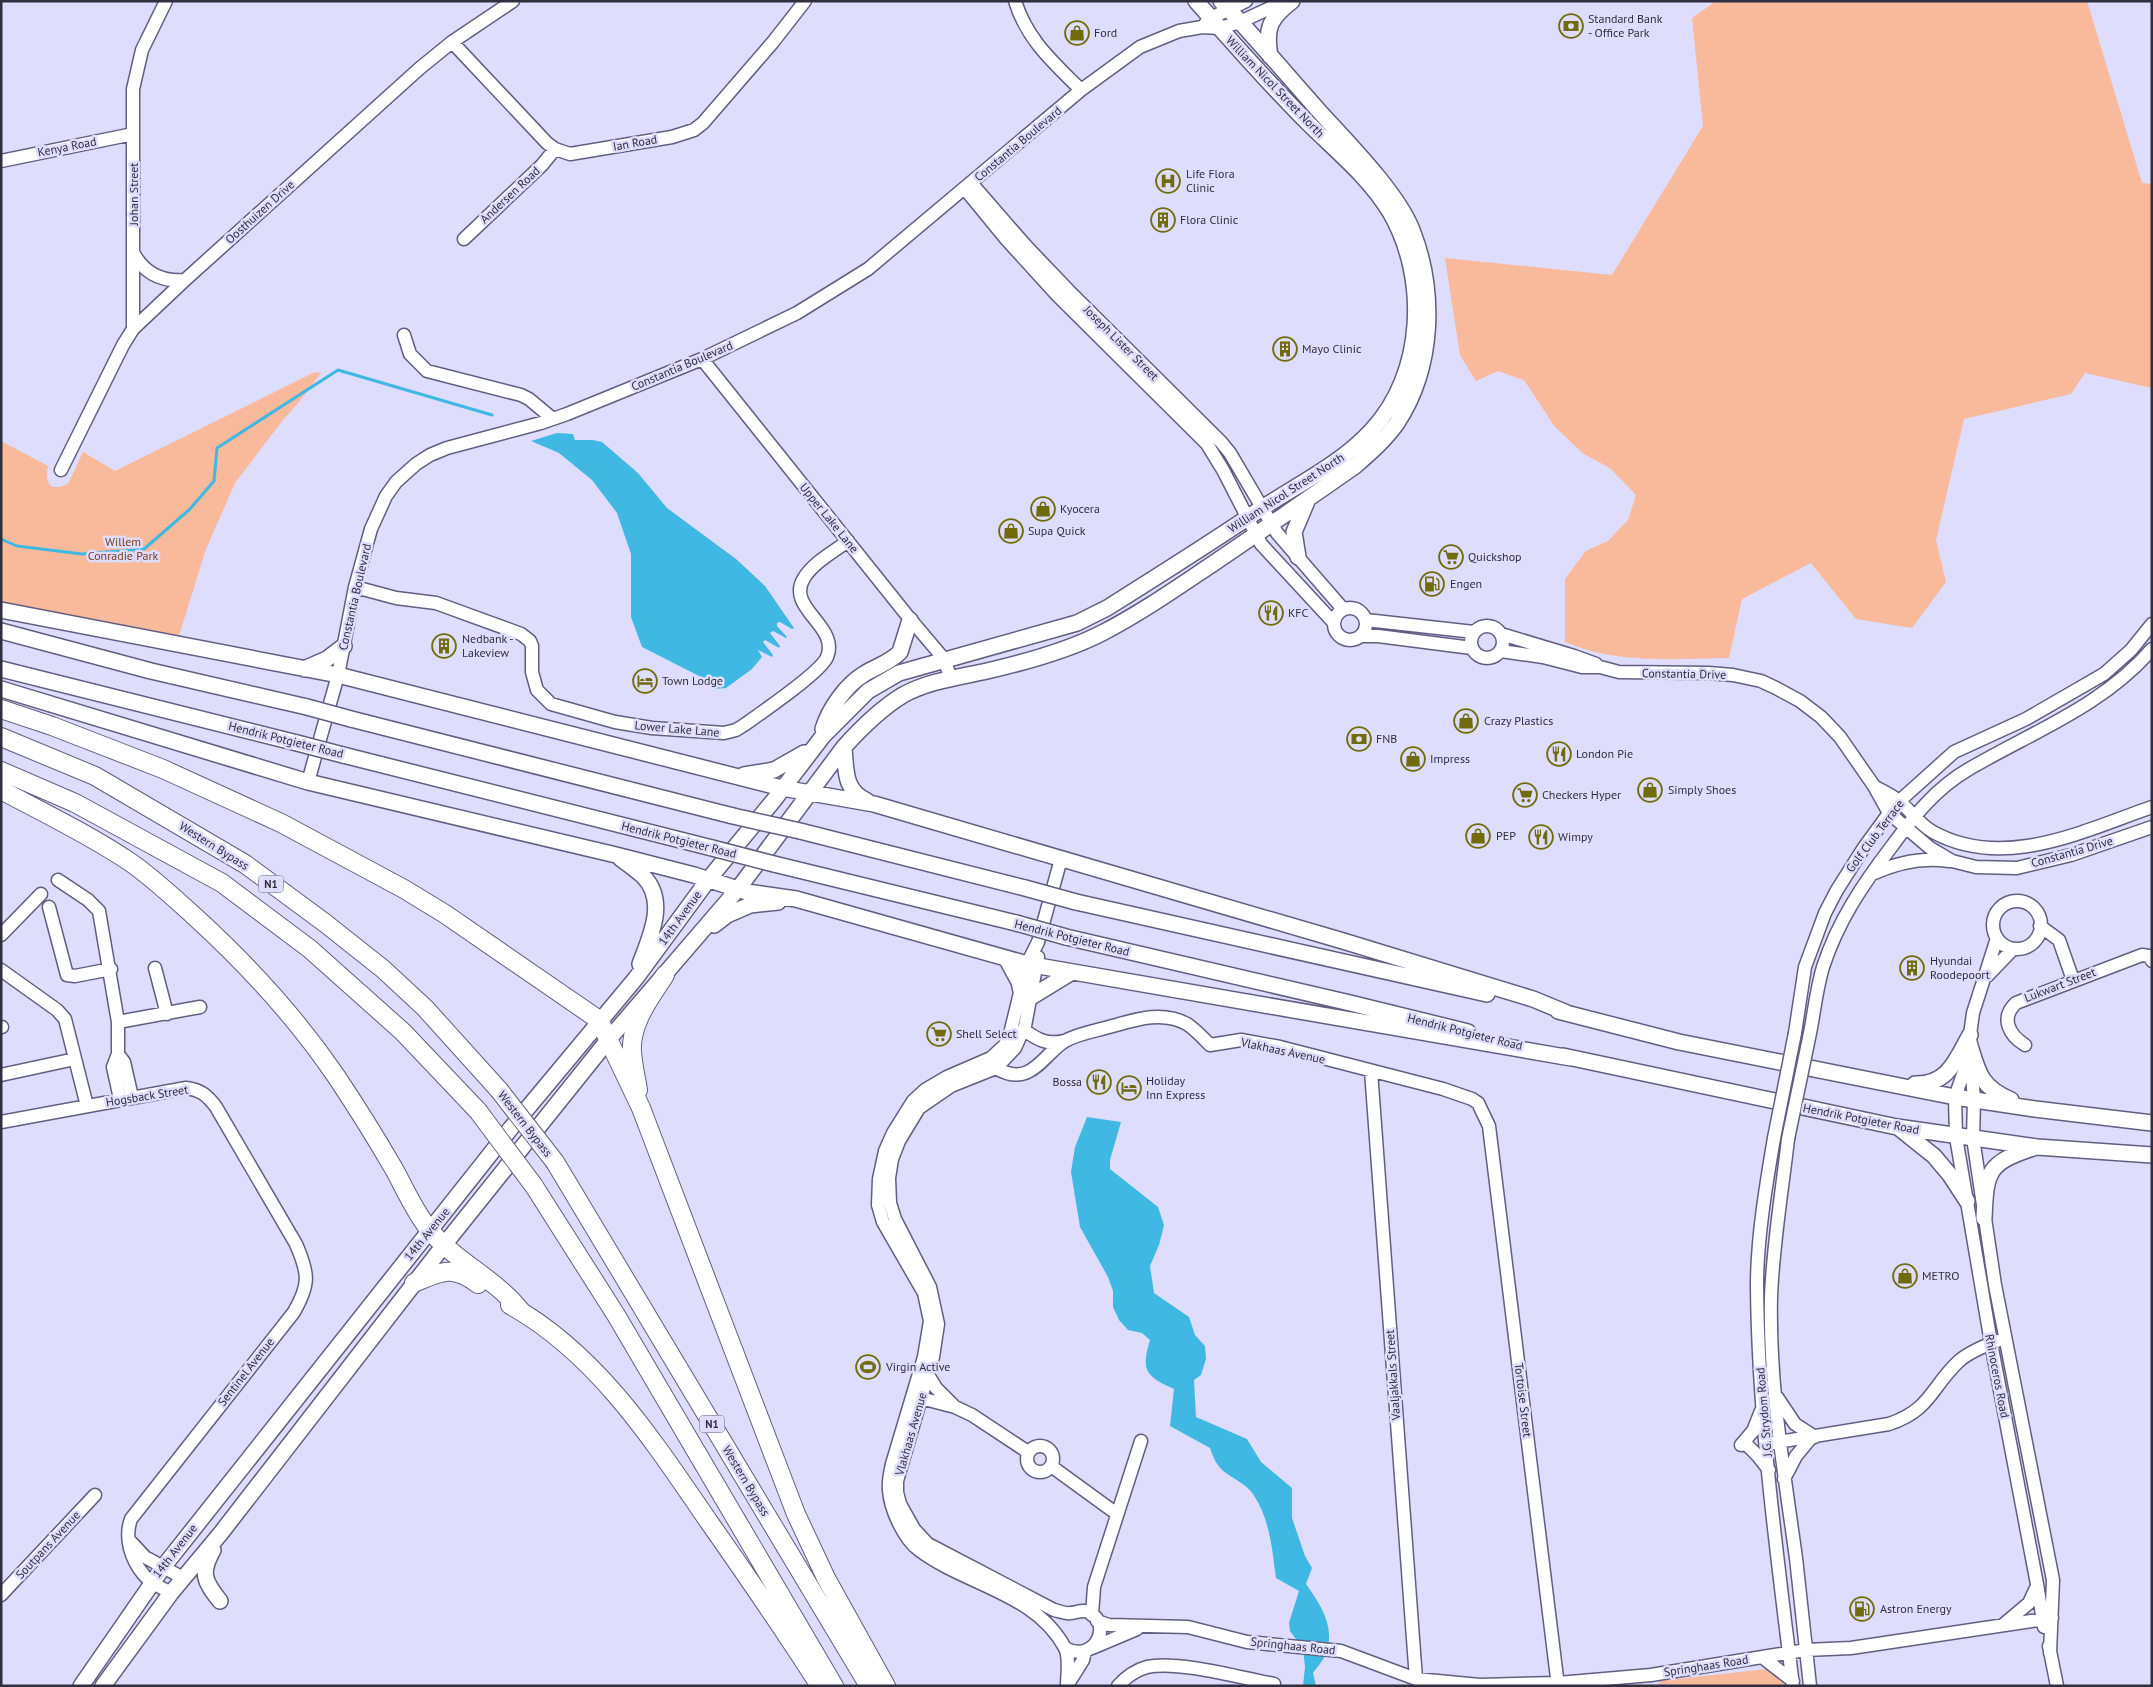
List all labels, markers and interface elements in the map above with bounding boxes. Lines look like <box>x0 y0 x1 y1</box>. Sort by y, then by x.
place label: Standard Bank - Office Park <box>1588 11 1663 40</box>
bank icon: Standard Bank - Office Park <box>1558 13 1584 39</box>
shop icon: Ford <box>1064 20 1090 46</box>
place label: Ford <box>1094 25 1117 40</box>
street label: William Nicol Street North <box>1223 33 1328 141</box>
street label: Constantia Boulevard <box>971 103 1064 184</box>
street label: Ian Road <box>612 131 658 154</box>
street label: Kenya Road <box>36 133 98 160</box>
street label: Johan Street <box>126 163 141 226</box>
street label: Andersen Road <box>477 163 543 226</box>
place label: Life Flora Clinic <box>1186 166 1235 195</box>
hospital icon: Life Flora Clinic <box>1155 168 1181 194</box>
street label: Oosthuizen Drive <box>222 177 297 247</box>
building icon: Flora Clinic <box>1150 207 1176 233</box>
place label: Flora Clinic <box>1180 212 1239 227</box>
street label: Joseph Lister Street <box>1080 301 1162 383</box>
building icon: Mayo Clinic <box>1272 336 1298 362</box>
street label: Constantia Boulevard <box>629 337 735 394</box>
place label: Mayo Clinic <box>1302 341 1362 356</box>
street label: William Nicol Street North <box>1225 449 1347 536</box>
street label: Upper Lake Lane <box>797 480 862 556</box>
shop icon: Kyocera <box>1030 496 1056 522</box>
place label: Kyocera <box>1060 501 1100 516</box>
shop icon: Supa Quick <box>998 518 1024 544</box>
place label: Supa Quick <box>1028 523 1086 538</box>
park label: Willem Conradie Park <box>88 534 158 563</box>
street label: Constantia Boulevard <box>335 542 374 652</box>
supermarket icon: Quickshop <box>1438 544 1464 570</box>
place label: Quickshop <box>1468 549 1522 564</box>
fuel station icon: Engen <box>1419 571 1445 597</box>
place label: Engen <box>1450 576 1482 591</box>
restaurant icon: KFC <box>1258 600 1284 626</box>
place label: KFC <box>1288 605 1309 620</box>
place label: Nedbank - Lakeview <box>462 631 514 660</box>
building icon: Nedbank - Lakeview <box>431 633 457 659</box>
street label: Constantia Drive <box>1642 665 1726 682</box>
hotel icon: Town Lodge <box>632 668 658 694</box>
place label: Town Lodge <box>662 673 723 688</box>
shop icon: Crazy Plastics <box>1453 708 1479 734</box>
place label: Crazy Plastics <box>1484 713 1553 728</box>
street label: Lower Lake Lane <box>634 717 720 740</box>
street label: Hendrik Potgieter Road <box>227 718 345 761</box>
bank icon: FNB <box>1346 726 1372 752</box>
place label: FNB <box>1376 731 1397 746</box>
restaurant icon: London Pie <box>1546 741 1572 767</box>
shop icon: Impress <box>1400 746 1426 772</box>
place label: London Pie <box>1576 746 1633 761</box>
place label: Impress <box>1430 751 1470 766</box>
shop icon: Simply Shoes <box>1637 777 1663 803</box>
supermarket icon: Checkers Hyper <box>1512 782 1538 808</box>
place label: Simply Shoes <box>1668 782 1736 797</box>
place label: Checkers Hyper <box>1542 787 1621 802</box>
street label: Golf Club Terrace <box>1842 796 1907 875</box>
street label: Western Bypass <box>177 818 252 873</box>
street label: Hendrik Potgieter Road <box>620 818 738 861</box>
shop icon: PEP <box>1465 823 1491 849</box>
restaurant icon: Wimpy <box>1528 824 1554 850</box>
place label: PEP <box>1496 828 1516 843</box>
place label: Wimpy <box>1558 829 1593 844</box>
street label: Constantia Drive <box>2029 833 2114 870</box>
road number: N1 <box>258 876 284 892</box>
street label: 14th Avenue <box>655 887 704 948</box>
street label: Hendrik Potgieter Road <box>1013 916 1131 959</box>
place label: Hyundai Roodepoort <box>1930 953 1990 982</box>
building icon: Hyundai Roodepoort <box>1899 955 1925 981</box>
street label: Lukwart Street <box>2022 964 2098 1005</box>
street label: Hendrik Potgieter Road <box>1406 1010 1524 1053</box>
supermarket icon: Shell Select <box>926 1021 952 1047</box>
place label: Shell Select <box>956 1026 1017 1041</box>
street label: Vlakhaas Avenue <box>1239 1034 1327 1067</box>
restaurant icon: Bossa <box>1086 1069 1112 1095</box>
place label: Holiday Inn Express <box>1146 1073 1205 1102</box>
place label: Bossa <box>1053 1074 1082 1089</box>
hotel icon: Holiday Inn Express <box>1116 1075 1142 1101</box>
street label: Hogsback Street <box>105 1082 189 1109</box>
street label: Western Bypass <box>495 1088 556 1160</box>
street label: Hendrik Potgieter Road <box>1802 1100 1921 1137</box>
street label: 14th Avenue <box>401 1204 453 1263</box>
shop icon: METRO <box>1892 1263 1918 1289</box>
place label: METRO <box>1922 1268 1959 1283</box>
street label: Vaaljakkals Street <box>1382 1329 1403 1422</box>
street label: Rhinoceros Road <box>1982 1333 2013 1419</box>
street label: Sentinel Avenue <box>214 1334 277 1409</box>
sports icon: Virgin Active <box>855 1354 881 1380</box>
place label: Virgin Active <box>885 1359 950 1374</box>
street label: Tortoise Street <box>1512 1362 1535 1438</box>
street label: J.G. Strydom Road <box>1752 1367 1775 1458</box>
street label: Vlakhaas Avenue <box>891 1391 930 1478</box>
road number: N1 <box>700 1416 724 1432</box>
street label: Western Bypass <box>719 1443 773 1519</box>
street label: Soutpans Avenue <box>12 1507 83 1582</box>
street label: 14th Avenue <box>149 1521 200 1581</box>
fuel station icon: Astron Energy <box>1849 1596 1875 1622</box>
place label: Astron Energy <box>1880 1601 1952 1616</box>
street label: Springhaas Road <box>1250 1634 1336 1657</box>
street label: Springhaas Road <box>1663 1651 1749 1680</box>

